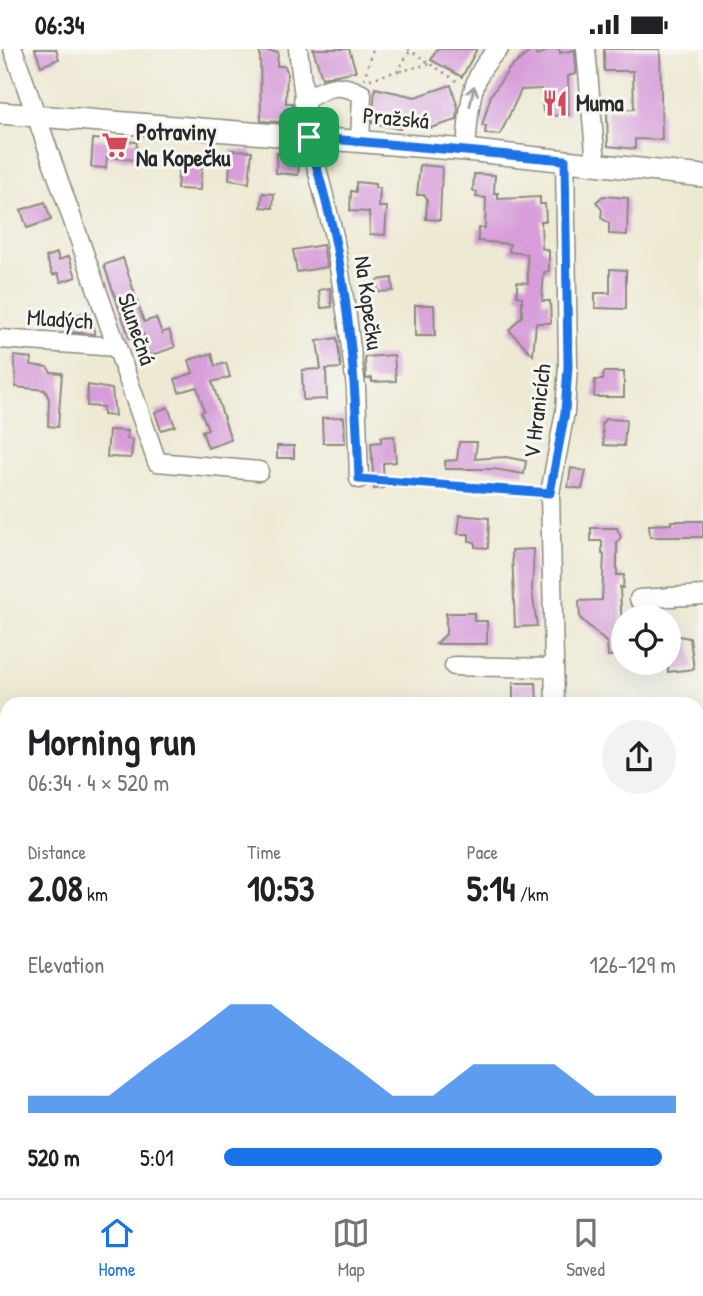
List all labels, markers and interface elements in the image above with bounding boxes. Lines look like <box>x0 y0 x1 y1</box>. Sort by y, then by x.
text: 06:34 <box>35 7 84 42</box>
one-way arrow <box>466 85 479 107</box>
place label: Muma <box>576 87 624 118</box>
restaurant icon: Muma <box>540 88 570 118</box>
street label: Pražská <box>362 99 430 136</box>
pin <box>279 107 339 167</box>
place label: Potraviny Na Kopečku <box>136 116 231 174</box>
icon: arrive <box>290 118 328 156</box>
supermarket icon: Potraviny Na Kopečku <box>100 130 130 160</box>
street label: Na Kopečku <box>348 254 391 352</box>
street label: Slunečná <box>111 289 164 369</box>
street label: Mladých <box>26 301 94 336</box>
street label: V Hranicích <box>515 362 558 460</box>
map controls <box>611 605 681 675</box>
button: locate <box>611 605 681 675</box>
text: Morning run <box>28 715 196 767</box>
button: share <box>602 720 676 794</box>
text: 06:34 · 4 × 520 m <box>28 767 169 798</box>
text: Distance <box>28 839 86 865</box>
text: Time <box>247 839 281 865</box>
text: Pace <box>467 839 498 865</box>
text: 2.08 <box>28 865 83 912</box>
text: 10:53 <box>247 865 314 912</box>
text: 5:14 <box>467 865 515 912</box>
text: km <box>83 881 108 907</box>
text: /km <box>515 881 549 907</box>
text: Elevation <box>28 949 104 980</box>
text: 126–129 m <box>590 949 676 980</box>
text: 520 m <box>28 1142 80 1173</box>
text: 5:01 <box>140 1142 174 1173</box>
tab: Home <box>98 1214 136 1282</box>
tab: Map <box>332 1214 370 1282</box>
tab: Saved <box>566 1214 605 1282</box>

